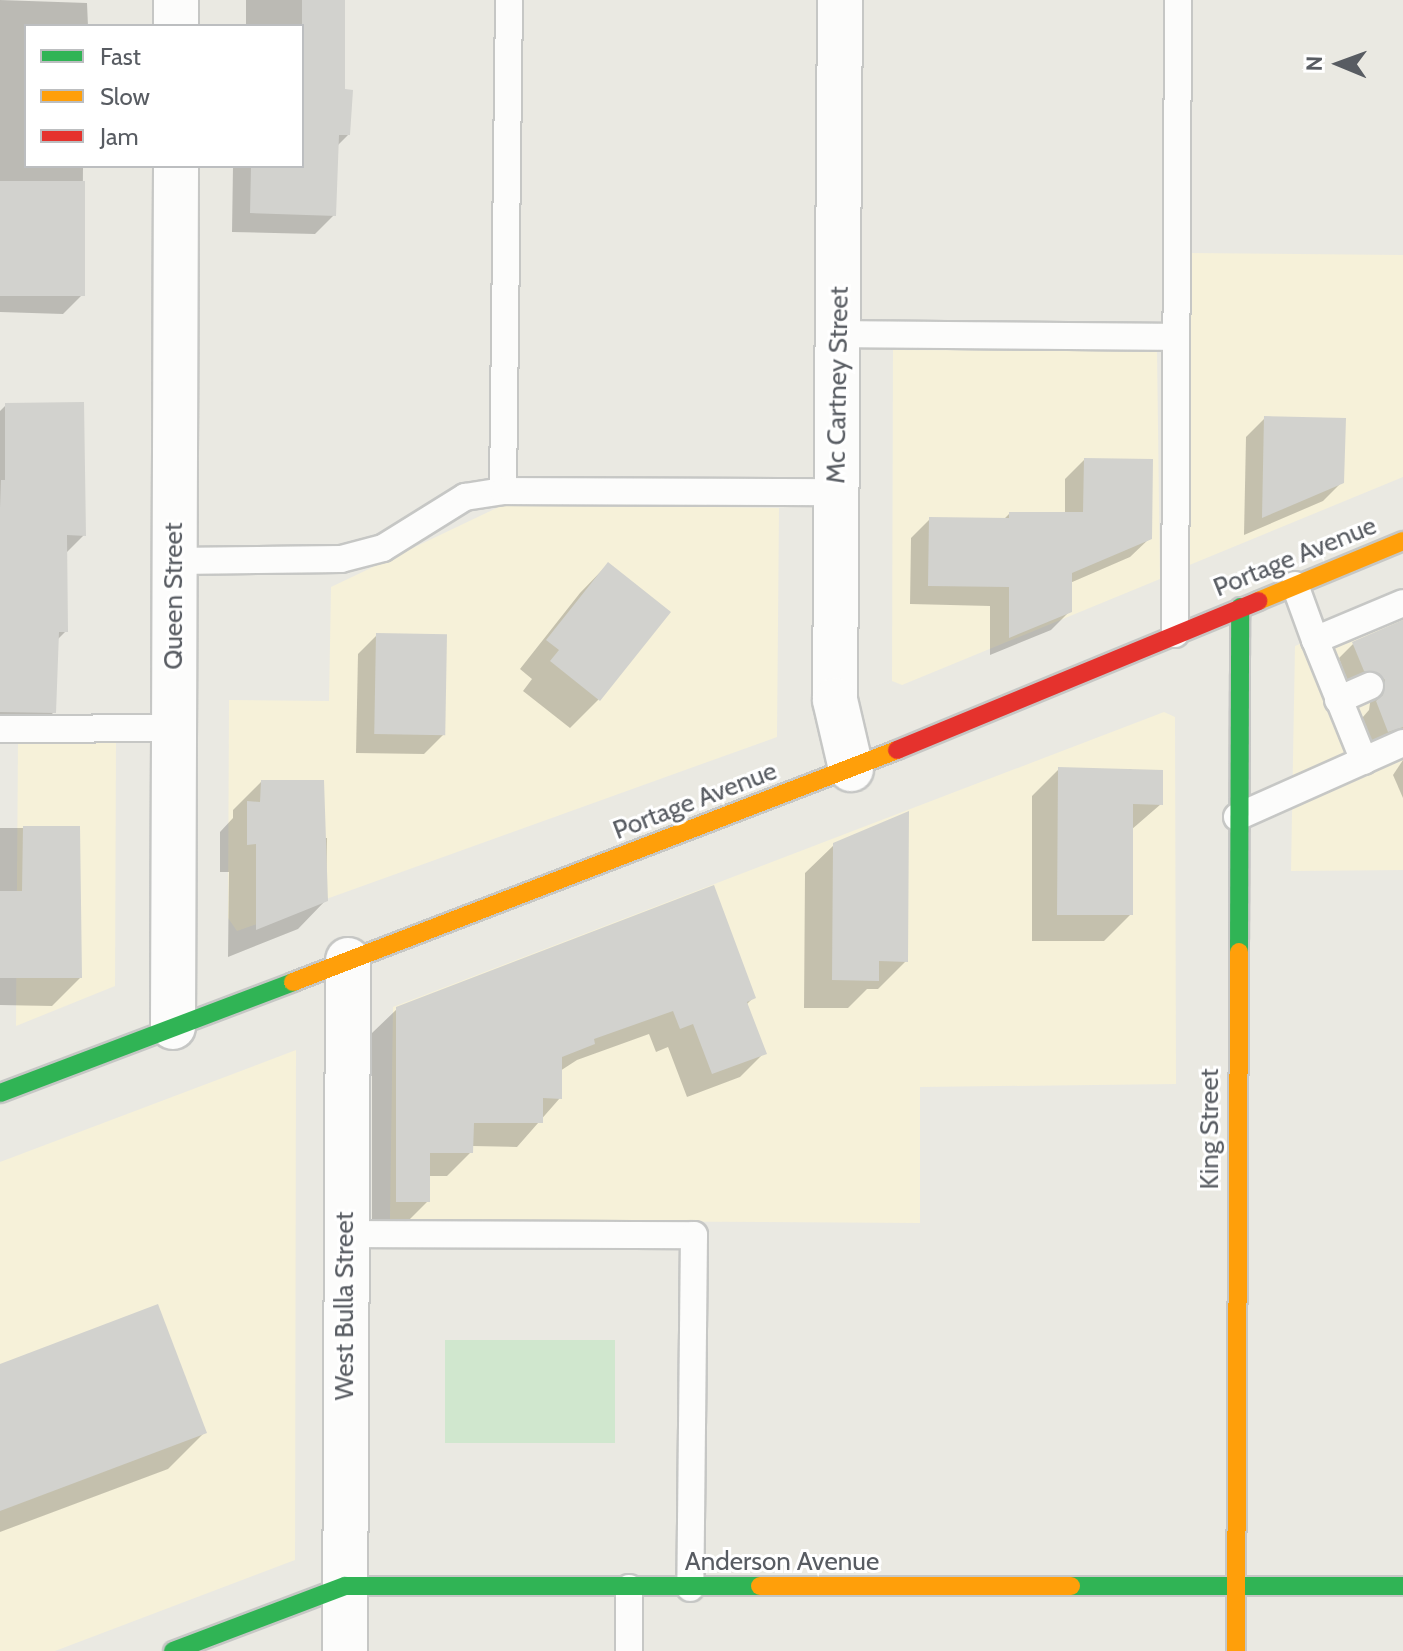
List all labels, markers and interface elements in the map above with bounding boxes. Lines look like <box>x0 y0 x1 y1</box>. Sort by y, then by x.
legend <box>24 24 304 168</box>
north arrow <box>1299 24 1379 104</box>
text: Fast <box>100 42 141 71</box>
text: N <box>1301 56 1328 72</box>
text: Slow <box>100 82 150 111</box>
text: Jam <box>100 122 138 151</box>
street label: Mc Cartney Street <box>821 286 855 484</box>
street label: Portage Avenue <box>1209 510 1381 604</box>
street label: Queen Street <box>158 522 190 670</box>
street label: Portage Avenue <box>609 755 781 847</box>
street label: King Street <box>1194 1068 1226 1190</box>
street label: West Bulla Street <box>329 1212 361 1400</box>
street label: Anderson Avenue <box>685 1546 879 1578</box>

